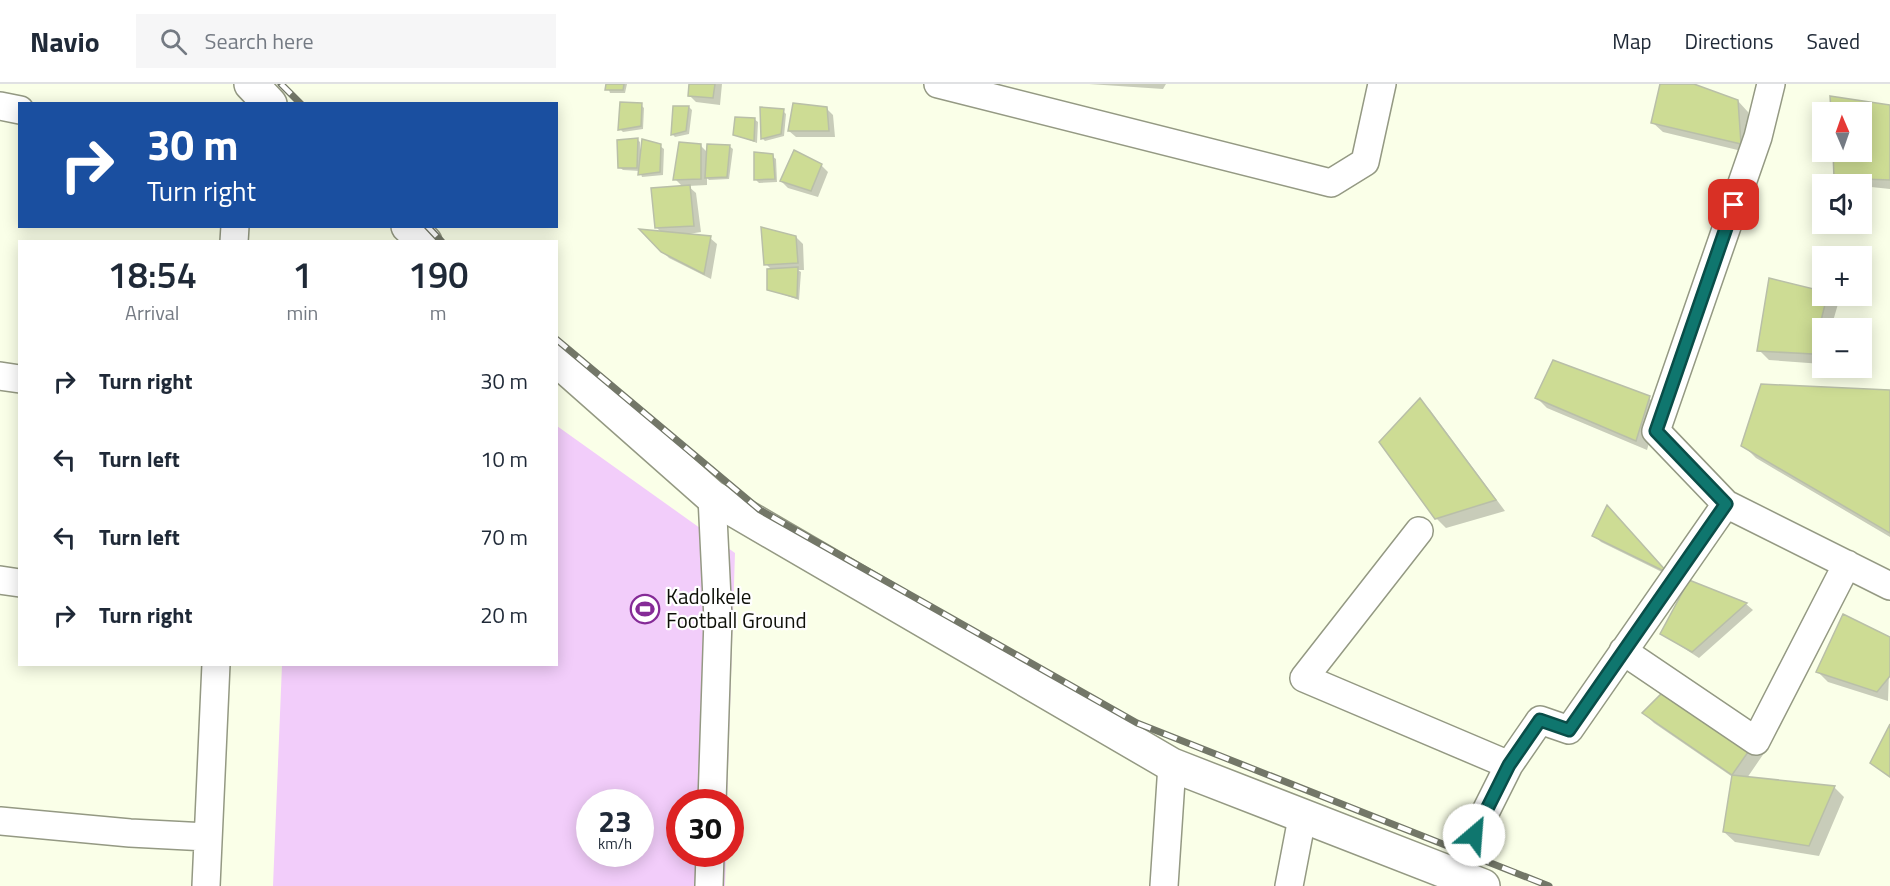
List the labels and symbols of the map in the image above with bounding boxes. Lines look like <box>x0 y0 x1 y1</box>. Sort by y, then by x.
north arrow <box>1812 102 1872 162</box>
pin <box>1708 179 1759 230</box>
place label: Kadolkele Football Ground <box>666 580 807 636</box>
sports icon: Kadolkele Football Ground <box>629 593 661 625</box>
speed limit sign: 30 <box>666 789 744 867</box>
position arrow <box>1442 803 1506 867</box>

